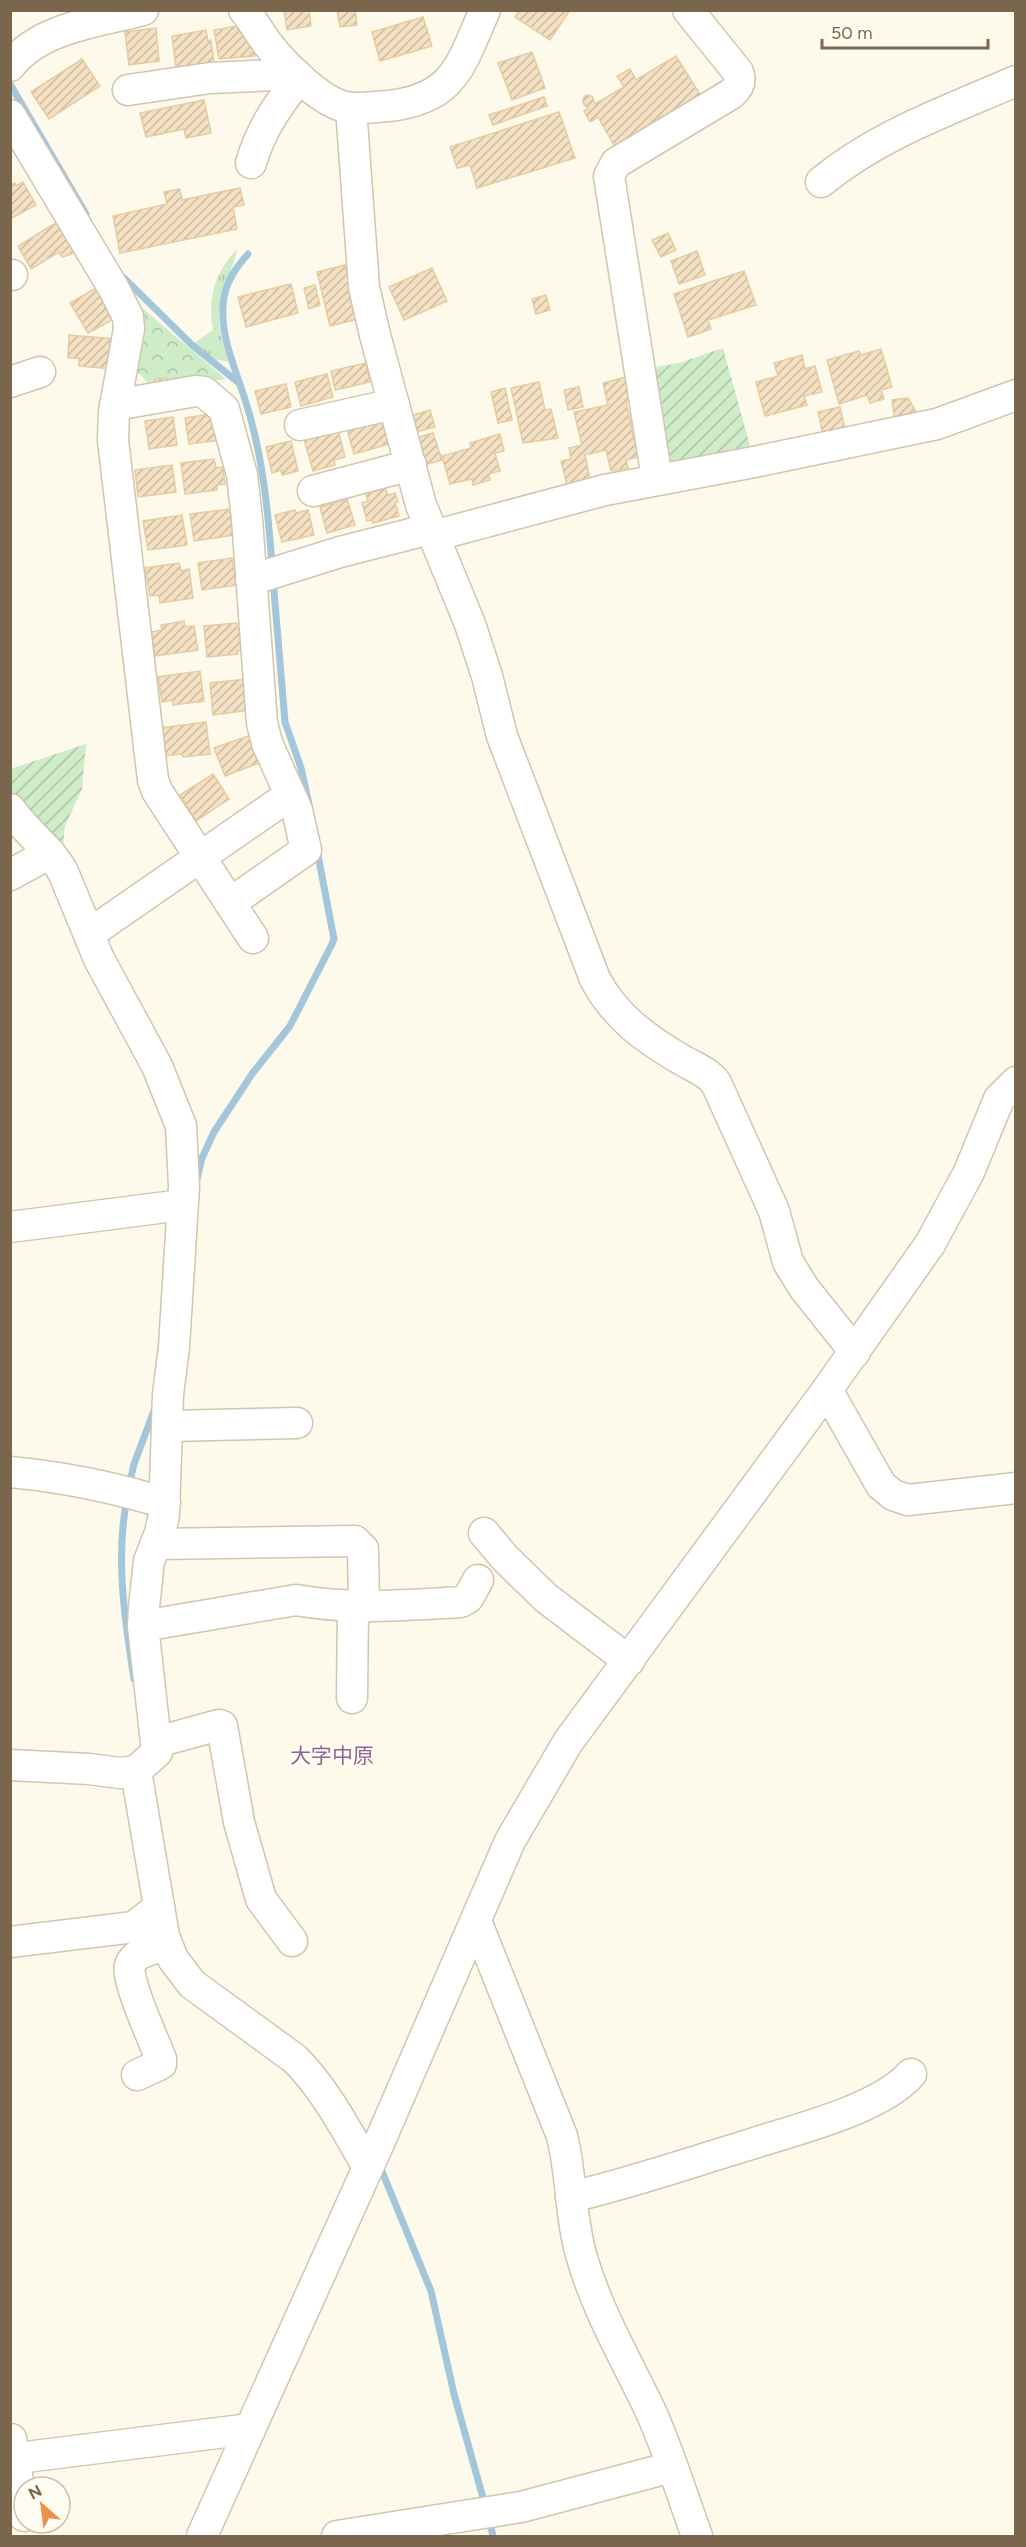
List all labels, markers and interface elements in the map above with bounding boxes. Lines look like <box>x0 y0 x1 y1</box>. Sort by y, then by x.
scale bar <box>822 12 988 50</box>
text: 50 m <box>831 22 873 44</box>
district label: 大字中原 <box>290 1743 374 1768</box>
north arrow <box>12 2475 72 2535</box>
text: N <box>25 2481 45 2503</box>

